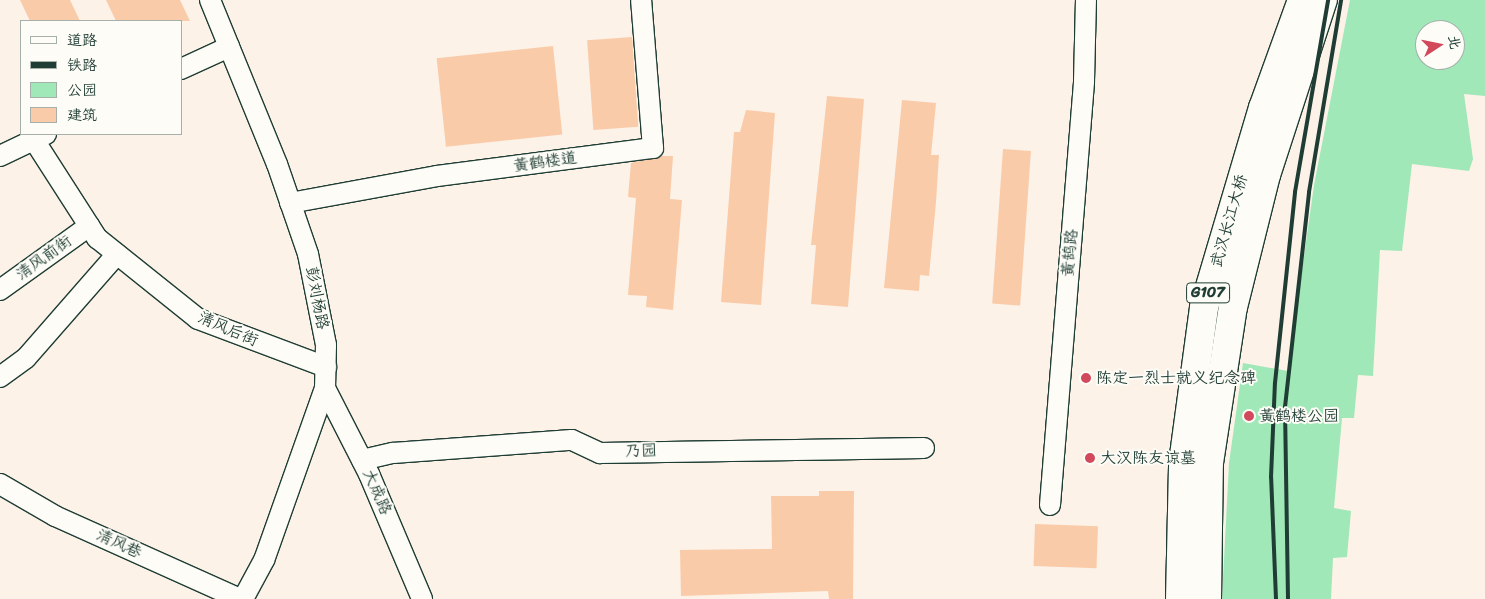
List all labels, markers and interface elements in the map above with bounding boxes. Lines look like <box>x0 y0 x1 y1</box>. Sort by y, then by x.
legend <box>20 20 182 135</box>
north arrow <box>1415 20 1465 70</box>
text: 道路 <box>67 27 97 53</box>
text: 北 <box>1441 33 1468 51</box>
text: 铁路 <box>67 52 97 78</box>
text: 公园 <box>67 77 97 103</box>
text: 建筑 <box>67 102 97 128</box>
street label: 黄鹤楼道 <box>512 148 578 176</box>
street label: 武汉长江大桥 <box>1207 172 1251 270</box>
street label: 黄鹄路 <box>1058 228 1082 278</box>
street label: 清风前街 <box>12 231 76 285</box>
street label: 彭刘杨路 <box>301 265 333 331</box>
road number: G107 <box>1186 280 1230 306</box>
street label: 清风后街 <box>195 308 261 350</box>
place label: 陈定一烈士就义纪念碑 <box>1096 368 1256 388</box>
marker: 陈定一烈士就义纪念碑 <box>1080 372 1092 384</box>
place label: 黄鹤楼公园 <box>1259 406 1339 426</box>
marker: 黄鹤楼公园 <box>1243 410 1255 422</box>
street label: 乃园 <box>625 441 657 461</box>
place label: 大汉陈友谅墓 <box>1100 448 1196 468</box>
marker: 大汉陈友谅墓 <box>1084 452 1096 464</box>
street label: 大成路 <box>358 466 396 518</box>
street label: 清风巷 <box>93 525 145 563</box>

